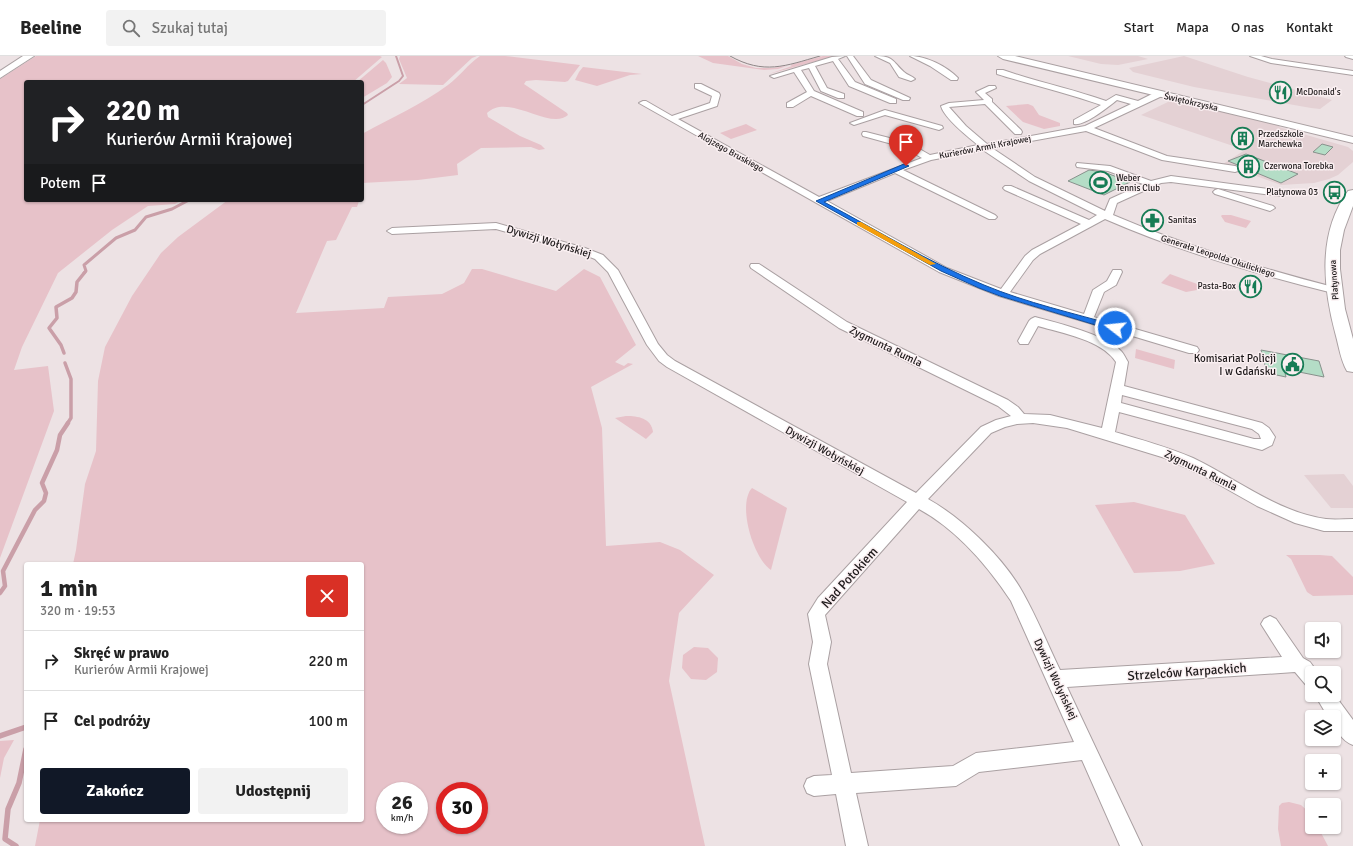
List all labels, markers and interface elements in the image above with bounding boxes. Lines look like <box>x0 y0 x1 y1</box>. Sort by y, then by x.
search box <box>106 10 386 46</box>
text: Beeline <box>20 16 82 40</box>
icon: search <box>120 17 142 39</box>
text: Szukaj tutaj <box>152 19 228 37</box>
text: Start <box>1124 19 1154 36</box>
text: Mapa <box>1176 19 1209 36</box>
text: O nas <box>1231 19 1264 36</box>
text: Kontakt <box>1286 19 1333 36</box>
restaurant icon: McDonald's <box>1268 79 1294 105</box>
place label: McDonald's <box>1296 87 1341 98</box>
street label: Świętokrzyska <box>1163 89 1220 114</box>
text: 220 m <box>106 94 180 128</box>
icon: right <box>40 96 92 148</box>
pin <box>889 125 923 166</box>
building icon: Przedszkole Marchewka <box>1229 126 1255 152</box>
text: Kurierów Armii Krajowej <box>106 128 293 150</box>
place label: Przedszkole Marchewka <box>1258 129 1304 150</box>
street label: Alojzego Bruskiego <box>696 130 766 175</box>
icon: arrive <box>895 131 917 153</box>
street label: Kurierów Armii Krajowej <box>938 133 1032 162</box>
building icon: Czerwona Torebka <box>1236 153 1262 179</box>
place label: Czerwona Torebka <box>1264 161 1334 172</box>
sports icon: Weber Tennis Club <box>1088 170 1114 196</box>
icon: arrive <box>88 172 110 194</box>
place label: Weber Tennis Club <box>1116 173 1160 194</box>
text: Potem <box>40 174 80 192</box>
bus stop icon: Platynowa 03 <box>1321 179 1347 205</box>
place label: Platynowa 03 <box>1266 187 1318 198</box>
pharmacy icon: Sanitas <box>1139 207 1165 233</box>
place label: Sanitas <box>1168 215 1197 226</box>
street label: Dywizji Wołyńskiej <box>505 222 593 261</box>
street label: Generała Leopolda Okulickiego <box>1159 233 1277 280</box>
street label: Platynowa <box>1328 259 1341 300</box>
restaurant icon: Pasta-Box <box>1238 273 1264 299</box>
place label: Pasta-Box <box>1198 281 1237 292</box>
position arrow <box>1094 307 1136 349</box>
street label: Zygmunta Rumla <box>847 323 925 370</box>
public building icon: Komisariat Policji I w Gdańsku <box>1279 351 1305 377</box>
place label: Komisariat Policji I w Gdańsku <box>1194 352 1276 378</box>
street label: Dywizji Wołyńskiej <box>783 423 866 477</box>
street label: Zygmunta Rumla <box>1162 447 1240 494</box>
street label: Nad Potokiem <box>818 544 881 612</box>
text: 1 min <box>40 573 98 603</box>
button: close <box>306 575 348 617</box>
text: 320 m · 19:53 <box>40 603 116 619</box>
map controls <box>1305 622 1341 834</box>
button: sound <box>1305 622 1341 658</box>
street label: Dywizji Wołyńskiej <box>1031 637 1080 722</box>
text: Skręć w prawo <box>74 644 169 662</box>
icon: right <box>40 650 62 672</box>
text: 220 m <box>308 652 348 670</box>
street label: Strzelców Karpackich <box>1127 660 1247 684</box>
text: Kurierów Armii Krajowej <box>74 662 209 678</box>
button: search <box>1305 666 1341 702</box>
icon: arrive <box>40 710 62 732</box>
button: layers <box>1305 710 1341 746</box>
text: Cel podróży <box>74 712 150 730</box>
text: 100 m <box>308 712 348 730</box>
button: + <box>1305 754 1341 790</box>
button: Zakończ <box>40 768 190 814</box>
button: Udostępnij <box>198 768 348 814</box>
speed limit sign: 30 <box>436 782 488 834</box>
text: 26 <box>391 790 413 815</box>
button: − <box>1305 798 1341 834</box>
text: km/h <box>391 812 413 824</box>

